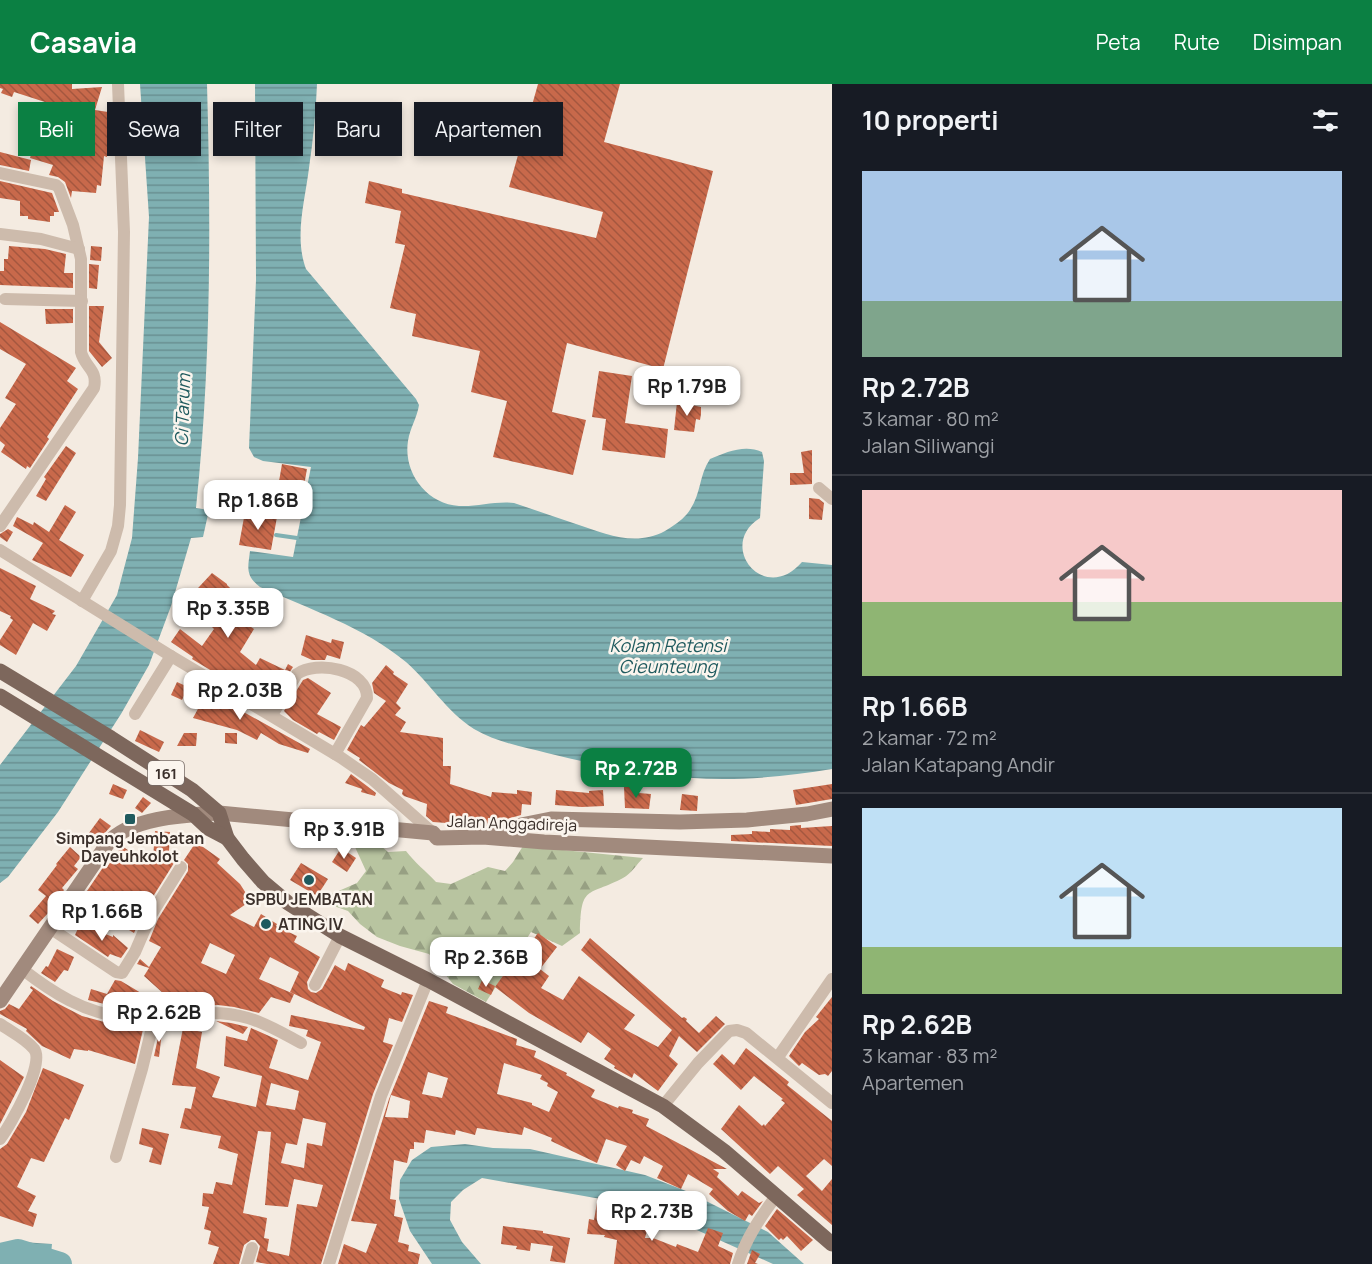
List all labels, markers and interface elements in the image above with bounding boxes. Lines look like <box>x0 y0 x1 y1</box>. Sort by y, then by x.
text: Casavia <box>30 23 137 61</box>
text: Peta <box>1096 28 1141 56</box>
text: Rute <box>1174 28 1220 56</box>
text: Disimpan <box>1253 28 1342 56</box>
chip: Beli <box>18 102 95 156</box>
chip: Sewa <box>107 102 201 156</box>
chip: Filter <box>213 102 303 156</box>
chip: Baru <box>315 102 402 156</box>
chip: Apartemen <box>414 102 563 156</box>
text: 10 properti <box>862 102 999 138</box>
icon: filters <box>1309 104 1342 137</box>
icon: home <box>1048 210 1156 318</box>
pin: Rp 1.79B <box>625 366 749 417</box>
text: Rp 2.72B <box>862 369 970 405</box>
water label: Ci Tarum <box>169 372 195 447</box>
text: Rp 1.79B <box>647 372 727 399</box>
text: 3 kamar · 80 m² <box>862 405 999 432</box>
text: Jalan Siliwangi <box>862 432 995 459</box>
pin: Rp 1.86B <box>196 480 320 531</box>
text: Rp 1.86B <box>218 486 298 513</box>
icon: home <box>1048 529 1156 637</box>
pin: Rp 3.35B <box>166 588 290 639</box>
text: Rp 3.35B <box>186 594 270 621</box>
water label: Kolam Retensi Cieunteung <box>610 633 729 678</box>
pin: Rp 2.03B <box>178 670 302 721</box>
text: Rp 2.03B <box>198 676 282 703</box>
text: Rp 1.66B <box>862 688 967 724</box>
text: 2 kamar · 72 m² <box>862 724 997 751</box>
pin: Rp 2.72B <box>574 748 698 799</box>
text: Jalan Katapang Andir <box>862 751 1055 778</box>
text: Rp 2.72B <box>595 754 677 781</box>
road number: 161 <box>148 761 184 785</box>
pin: Rp 3.91B <box>282 809 406 860</box>
street label: Jalan Anggadireja <box>447 810 577 836</box>
marker: Simpang Jembatan Dayeuhkolot <box>123 812 137 826</box>
text: Rp 3.91B <box>303 815 385 842</box>
place label: Simpang Jembatan Dayeuhkolot <box>56 827 204 867</box>
icon: home <box>1048 847 1156 955</box>
marker: SPBU JEMBATAN <box>302 873 316 887</box>
place label: SPBU JEMBATAN <box>245 888 373 910</box>
pin: Rp 1.66B <box>40 891 164 942</box>
text: Rp 1.66B <box>61 897 143 924</box>
place label: ATING IV <box>278 913 344 935</box>
marker: ATING IV <box>259 917 273 931</box>
pin: Rp 2.36B <box>424 937 548 988</box>
text: Rp 2.36B <box>444 943 528 970</box>
pin: Rp 2.62B <box>97 992 221 1043</box>
text: Rp 2.62B <box>117 998 201 1025</box>
text: Rp 2.62B <box>862 1006 972 1042</box>
text: 3 kamar · 83 m² <box>862 1042 998 1069</box>
text: Apartemen <box>862 1069 964 1096</box>
pin: Rp 2.73B <box>590 1191 714 1242</box>
text: Rp 2.73B <box>611 1197 693 1224</box>

